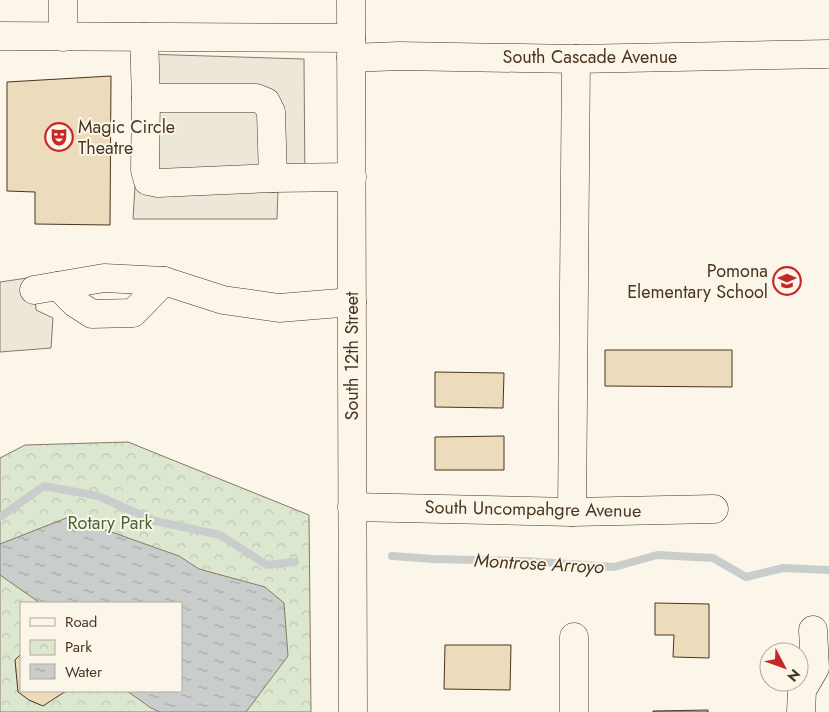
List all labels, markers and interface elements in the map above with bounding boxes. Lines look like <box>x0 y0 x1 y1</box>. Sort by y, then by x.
street label: South Cascade Avenue <box>503 44 677 70</box>
place label: Magic Circle Theatre <box>78 114 175 161</box>
theatre icon: Magic Circle Theatre <box>44 122 74 152</box>
place label: Pomona Elementary School <box>627 258 768 305</box>
school or university icon: Pomona Elementary School <box>772 266 802 296</box>
street label: South 12th Street <box>339 291 365 420</box>
street label: South Uncompahgre Avenue <box>424 494 642 524</box>
park label: Rotary Park <box>68 510 153 536</box>
water label: Montrose Arroyo <box>473 547 605 580</box>
legend <box>20 602 182 692</box>
text: Road <box>65 611 97 633</box>
text: Park <box>65 636 92 658</box>
north arrow <box>759 642 809 692</box>
text: Water <box>65 661 103 683</box>
text: N <box>783 665 805 686</box>

